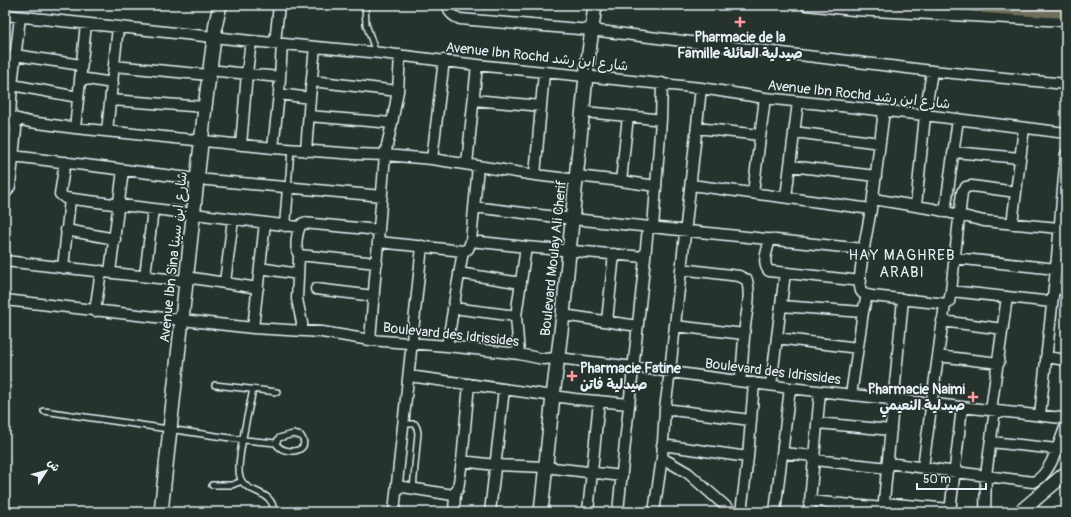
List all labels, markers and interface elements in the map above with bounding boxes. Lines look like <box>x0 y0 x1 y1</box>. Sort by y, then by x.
marker: Pharmacie de la Famille صيدلية العائلة <box>735 17 745 27</box>
place label: Pharmacie de la Famille صيدلية العائلة <box>677 29 803 62</box>
street label: Avenue Ibn Rochd شارع ابن رشد <box>445 38 629 76</box>
street label: Avenue Ibn Rochd شارع ابن رشد <box>767 76 951 114</box>
street label: Avenue Ibn Sina شارع ابن سينا <box>156 171 192 344</box>
street label: Boulevard Moulay Ali Cherif <box>537 179 570 337</box>
district label: HAY MAGHREB ARABI <box>849 246 955 282</box>
street label: Boulevard des Idrissides <box>382 319 521 350</box>
street label: Boulevard des Idrissides <box>704 355 843 388</box>
place label: Pharmacie Fatine صيدلية فاتن <box>580 360 682 393</box>
marker: Pharmacie Fatine صيدلية فاتن <box>567 371 577 381</box>
place label: Pharmacie Naimi صيدلية النعيمي <box>868 381 966 418</box>
marker: Pharmacie Naimi صيدلية النعيمي <box>968 392 978 402</box>
north arrow <box>26 451 66 491</box>
text: ش <box>45 457 63 474</box>
scale bar <box>917 465 986 491</box>
text: 50 m <box>923 472 951 487</box>

